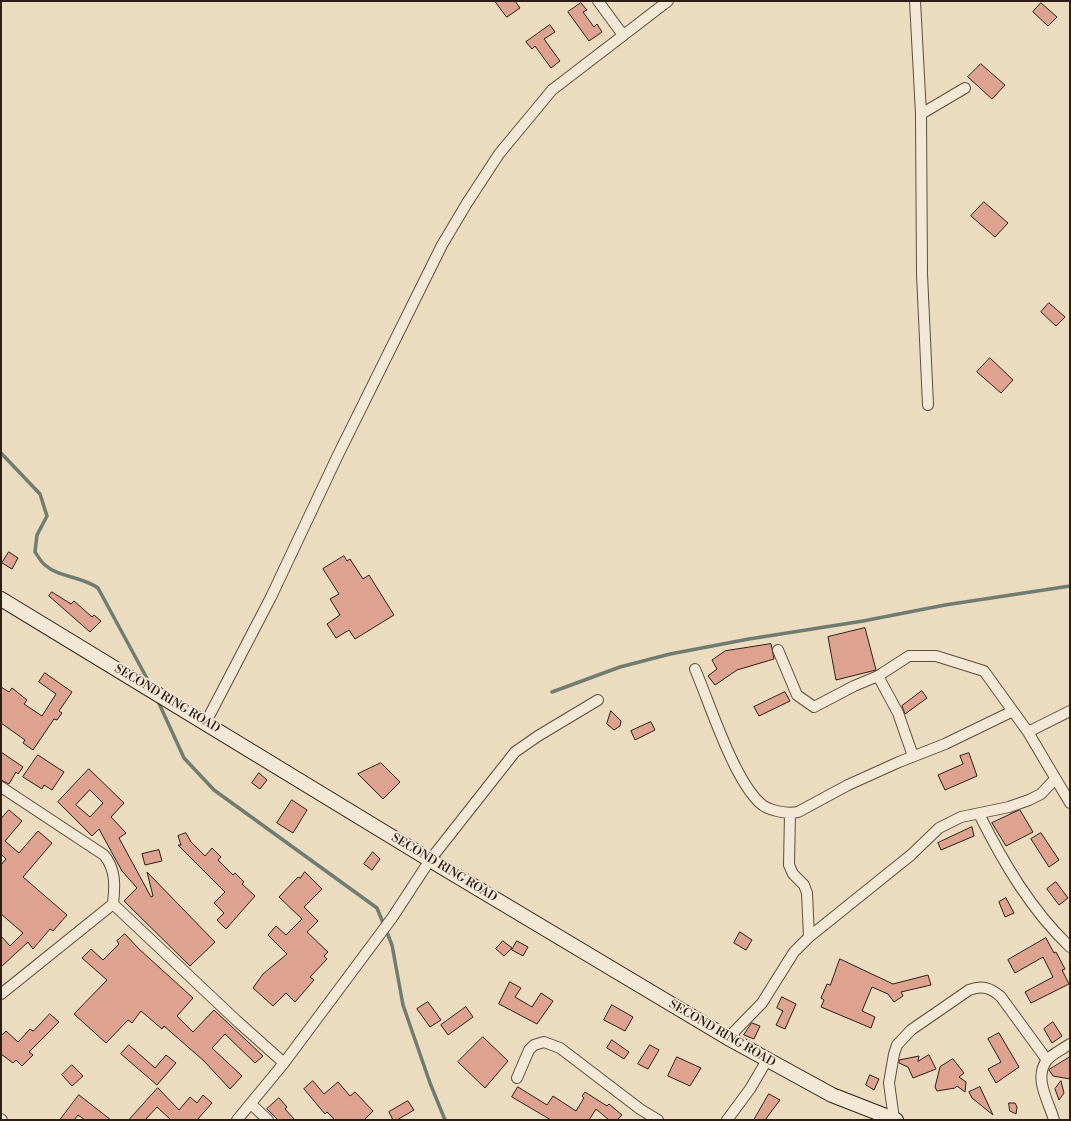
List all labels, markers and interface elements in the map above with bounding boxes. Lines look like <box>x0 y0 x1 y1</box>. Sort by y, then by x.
street label: SECOND RING ROAD <box>112 662 222 736</box>
street label: SECOND RING ROAD <box>389 831 499 905</box>
street label: SECOND RING ROAD <box>666 998 778 1070</box>

